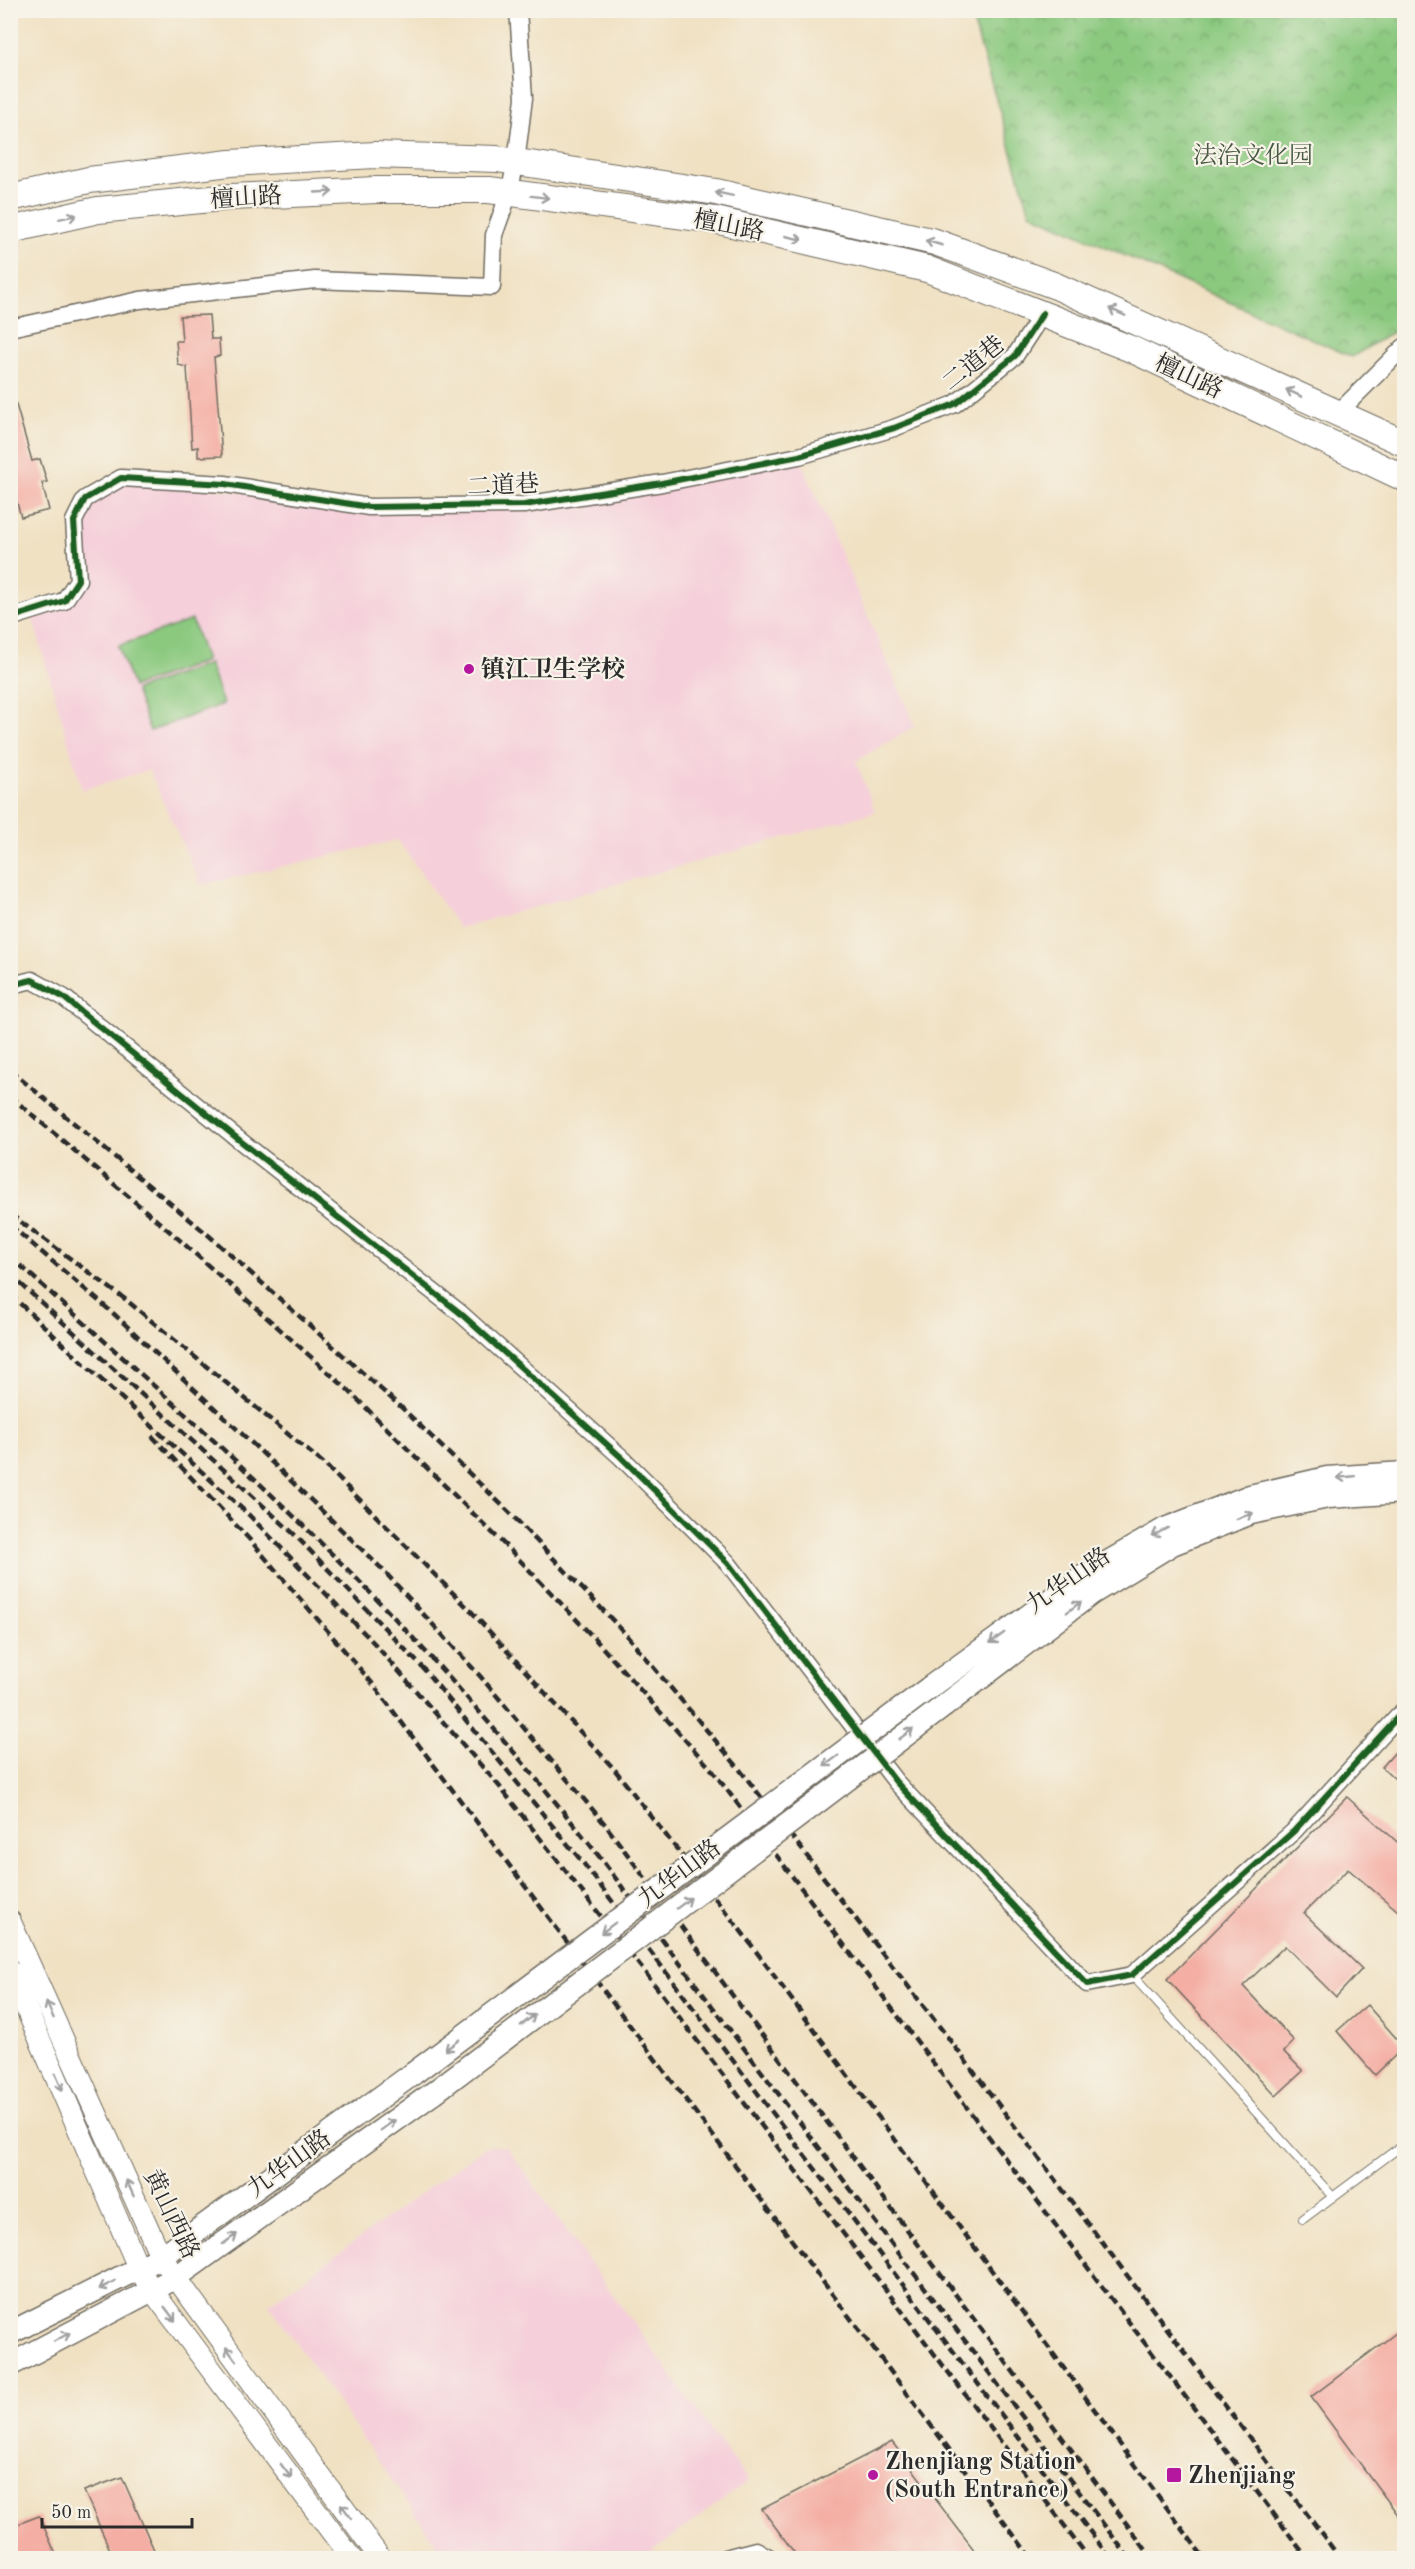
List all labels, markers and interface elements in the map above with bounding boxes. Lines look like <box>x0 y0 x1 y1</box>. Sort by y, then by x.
park label: 法治文化园 <box>1193 142 1313 169</box>
street label: 檀山路 <box>209 182 283 213</box>
one-way arrow <box>314 187 334 198</box>
one-way arrow <box>715 188 734 200</box>
one-way arrow <box>529 191 549 202</box>
street label: 檀山路 <box>691 205 767 246</box>
one-way arrow <box>57 211 77 222</box>
one-way arrow <box>784 233 803 244</box>
one-way arrow <box>925 237 944 248</box>
one-way arrow <box>1108 306 1126 317</box>
street label: 二道巷 <box>937 330 1010 397</box>
street label: 檀山路 <box>1150 349 1227 404</box>
one-way arrow <box>1286 386 1304 398</box>
street label: 二道巷 <box>466 470 540 501</box>
place label: 镇江卫生学校 <box>481 656 625 683</box>
marker: 镇江卫生学校 <box>462 662 476 676</box>
one-way arrow <box>1337 1472 1357 1483</box>
one-way arrow <box>1235 1510 1254 1521</box>
one-way arrow <box>1152 1527 1170 1538</box>
street label: 九华山路 <box>1021 1542 1115 1619</box>
one-way arrow <box>1066 1601 1082 1614</box>
one-way arrow <box>990 1632 1006 1645</box>
one-way arrow <box>898 1728 914 1741</box>
one-way arrow <box>824 1755 840 1767</box>
street label: 九华山路 <box>633 1834 726 1913</box>
one-way arrow <box>676 1896 692 1909</box>
one-way arrow <box>600 1921 616 1934</box>
one-way arrow <box>44 2001 55 2019</box>
one-way arrow <box>520 2014 536 2027</box>
one-way arrow <box>444 2038 460 2051</box>
one-way arrow <box>54 2073 65 2091</box>
one-way arrow <box>380 2119 396 2131</box>
street label: 九华山路 <box>243 2124 336 2203</box>
street label: 黄山西路 <box>138 2165 205 2263</box>
one-way arrow <box>124 2179 135 2197</box>
one-way arrow <box>221 2233 237 2245</box>
one-way arrow <box>98 2279 116 2291</box>
one-way arrow <box>163 2306 176 2322</box>
one-way arrow <box>53 2331 71 2342</box>
one-way arrow <box>225 2346 237 2362</box>
place label: Zhenjiang Station (South Entrance) <box>885 2451 1076 2503</box>
one-way arrow <box>279 2463 292 2479</box>
place label: Zhenjiang <box>1188 2465 1296 2489</box>
marker: Zhenjiang <box>1165 2466 1183 2484</box>
marker: Zhenjiang Station (South Entrance) <box>866 2468 880 2482</box>
scale bar <box>42 2491 192 2529</box>
text: 50 m <box>51 2504 91 2522</box>
one-way arrow <box>340 2504 352 2520</box>

